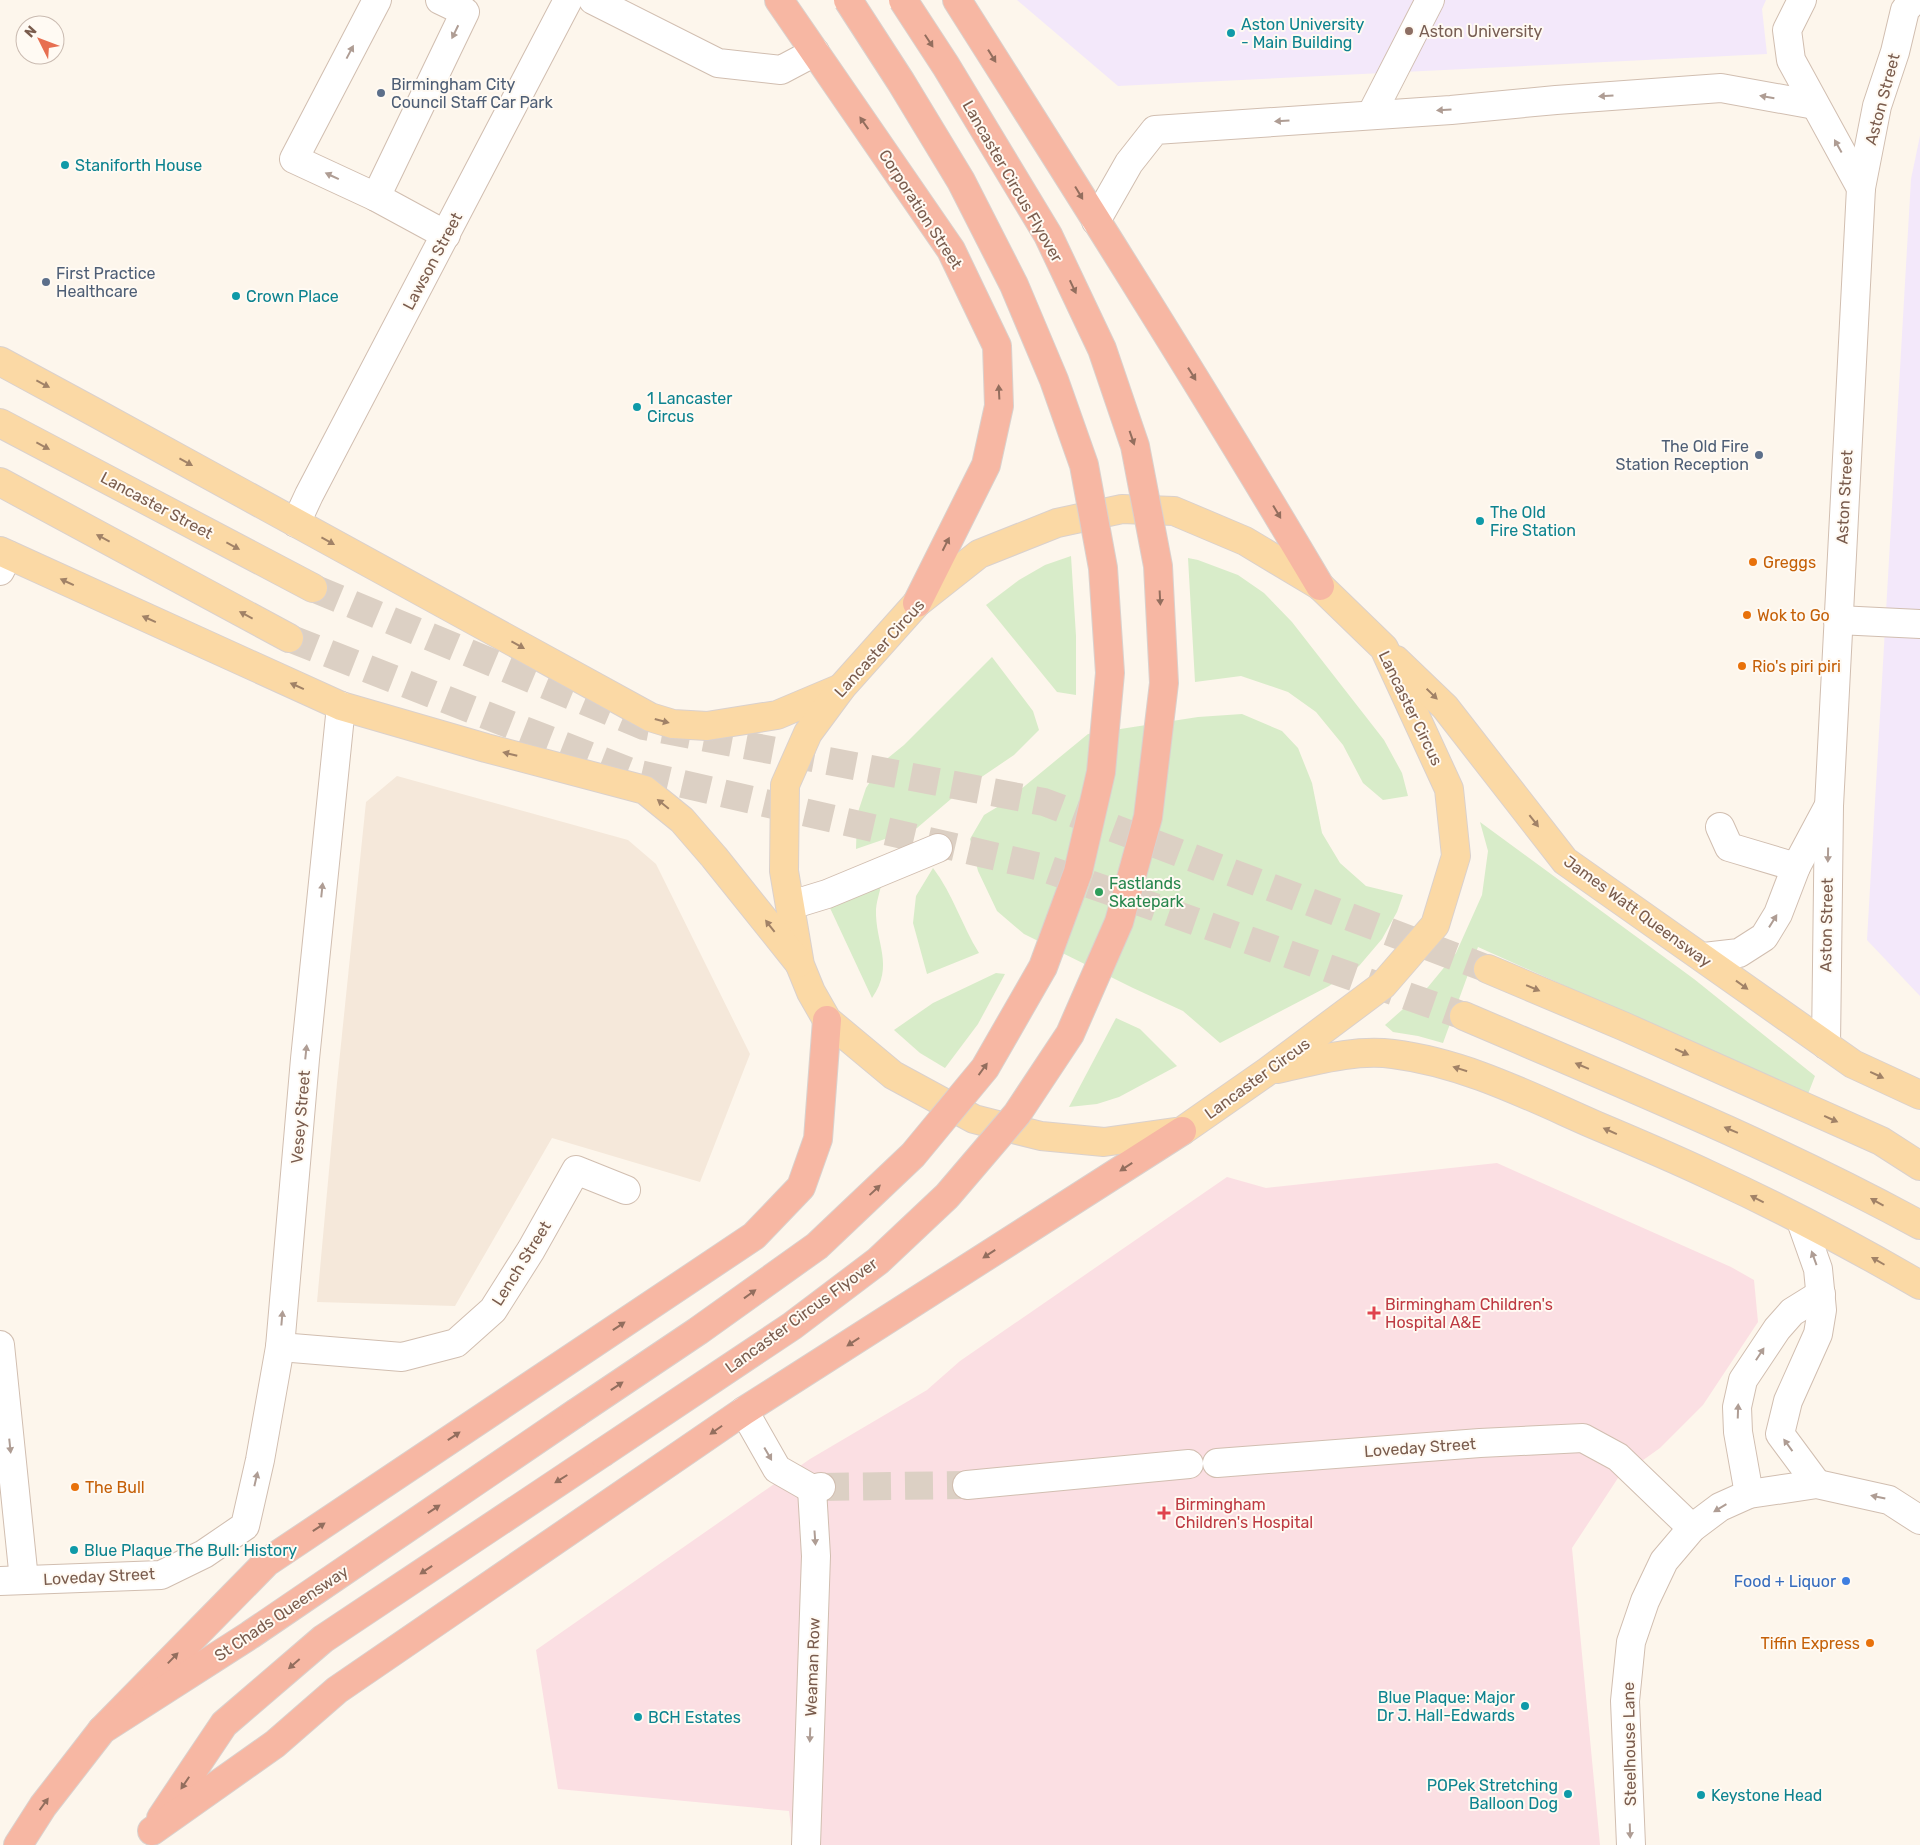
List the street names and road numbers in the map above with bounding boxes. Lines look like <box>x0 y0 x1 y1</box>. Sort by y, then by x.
street label: Aston Street <box>1861 51 1904 147</box>
street label: Lancaster Circus Flyover <box>958 97 1067 265</box>
street label: Corporation Street <box>875 146 966 273</box>
street label: Lawson Street <box>399 209 466 313</box>
street label: Aston Street <box>1833 449 1856 545</box>
street label: Lancaster Street <box>97 468 216 543</box>
street label: Lancaster Circus <box>830 595 928 701</box>
street label: Lancaster Circus <box>1375 648 1447 769</box>
street label: James Watt Queensway <box>1560 852 1715 971</box>
street label: Aston Street <box>1816 878 1837 972</box>
street label: Lancaster Circus <box>1201 1034 1314 1123</box>
street label: Vesey Street <box>287 1069 314 1165</box>
street label: Lench Street <box>488 1217 555 1309</box>
street label: Lancaster Circus Flyover <box>721 1254 881 1377</box>
street label: Loveday Street <box>1364 1434 1477 1461</box>
street label: St Chads Queensway <box>211 1562 352 1665</box>
street label: Loveday Street <box>43 1564 155 1589</box>
street label: Weaman Row <box>801 1617 824 1717</box>
street label: Steelhouse Lane <box>1619 1682 1640 1806</box>

